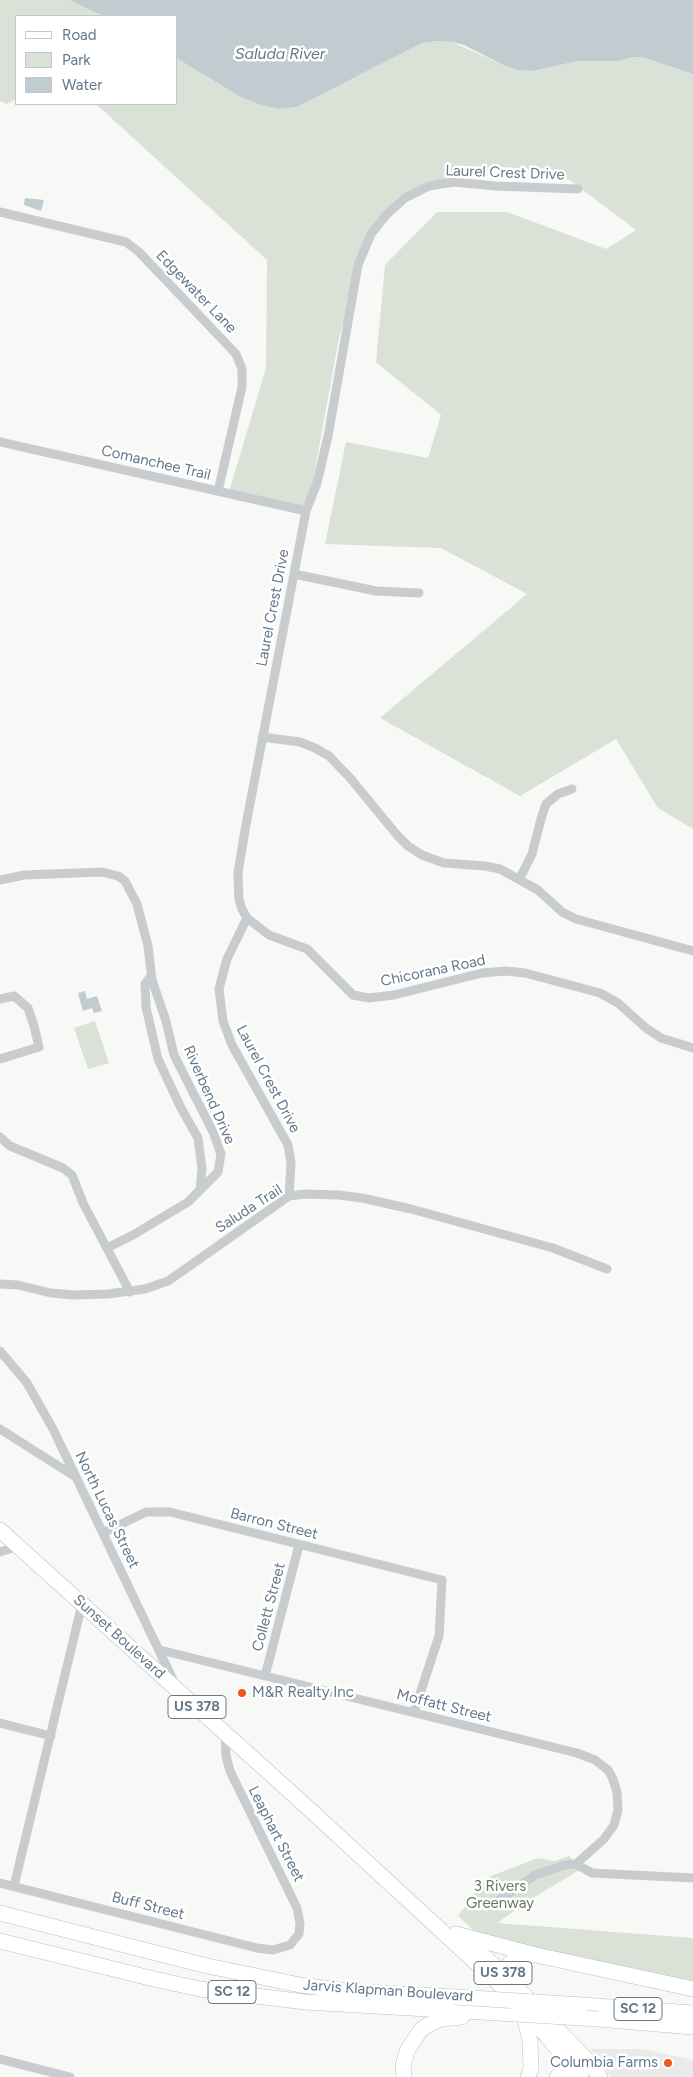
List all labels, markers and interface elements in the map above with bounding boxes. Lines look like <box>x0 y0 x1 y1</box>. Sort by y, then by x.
legend <box>15 15 178 105</box>
text: Road <box>62 26 97 44</box>
water label: Saluda River <box>235 44 325 64</box>
text: Park <box>62 51 91 69</box>
text: Water <box>62 76 102 94</box>
street label: Laurel Crest Drive <box>445 162 565 184</box>
street label: Edgewater Lane <box>152 247 240 337</box>
street label: Comanchee Trail <box>99 442 213 484</box>
street label: Laurel Crest Drive <box>253 548 293 668</box>
street label: Chicorana Road <box>379 951 487 991</box>
street label: Laurel Crest Drive <box>232 1022 304 1136</box>
street label: Riverbend Drive <box>179 1043 239 1147</box>
street label: Saluda Trail <box>212 1181 286 1237</box>
street label: North Lucas Street <box>71 1449 143 1571</box>
street label: Barron Street <box>228 1504 320 1544</box>
street label: Collett Street <box>248 1561 290 1653</box>
street label: Sunset Boulevard <box>69 1591 169 1683</box>
place label: M&R Realty Inc <box>252 1684 354 1702</box>
street label: Moffatt Street <box>395 1686 493 1726</box>
marker: M&R Realty Inc <box>236 1687 248 1699</box>
road number: US 378 <box>168 1695 226 1718</box>
street label: Leaphart Street <box>244 1783 308 1885</box>
park label: 3 Rivers Greenway <box>466 1878 534 1913</box>
street label: Buff Street <box>110 1888 186 1924</box>
road number: US 378 <box>474 1962 532 1985</box>
street label: Jarvis Klapman Boulevard <box>302 1976 474 2006</box>
road number: SC 12 <box>208 1980 256 2004</box>
road number: SC 12 <box>614 1998 662 2020</box>
place label: Columbia Farms <box>550 2054 658 2072</box>
marker: Columbia Farms <box>662 2057 674 2069</box>

